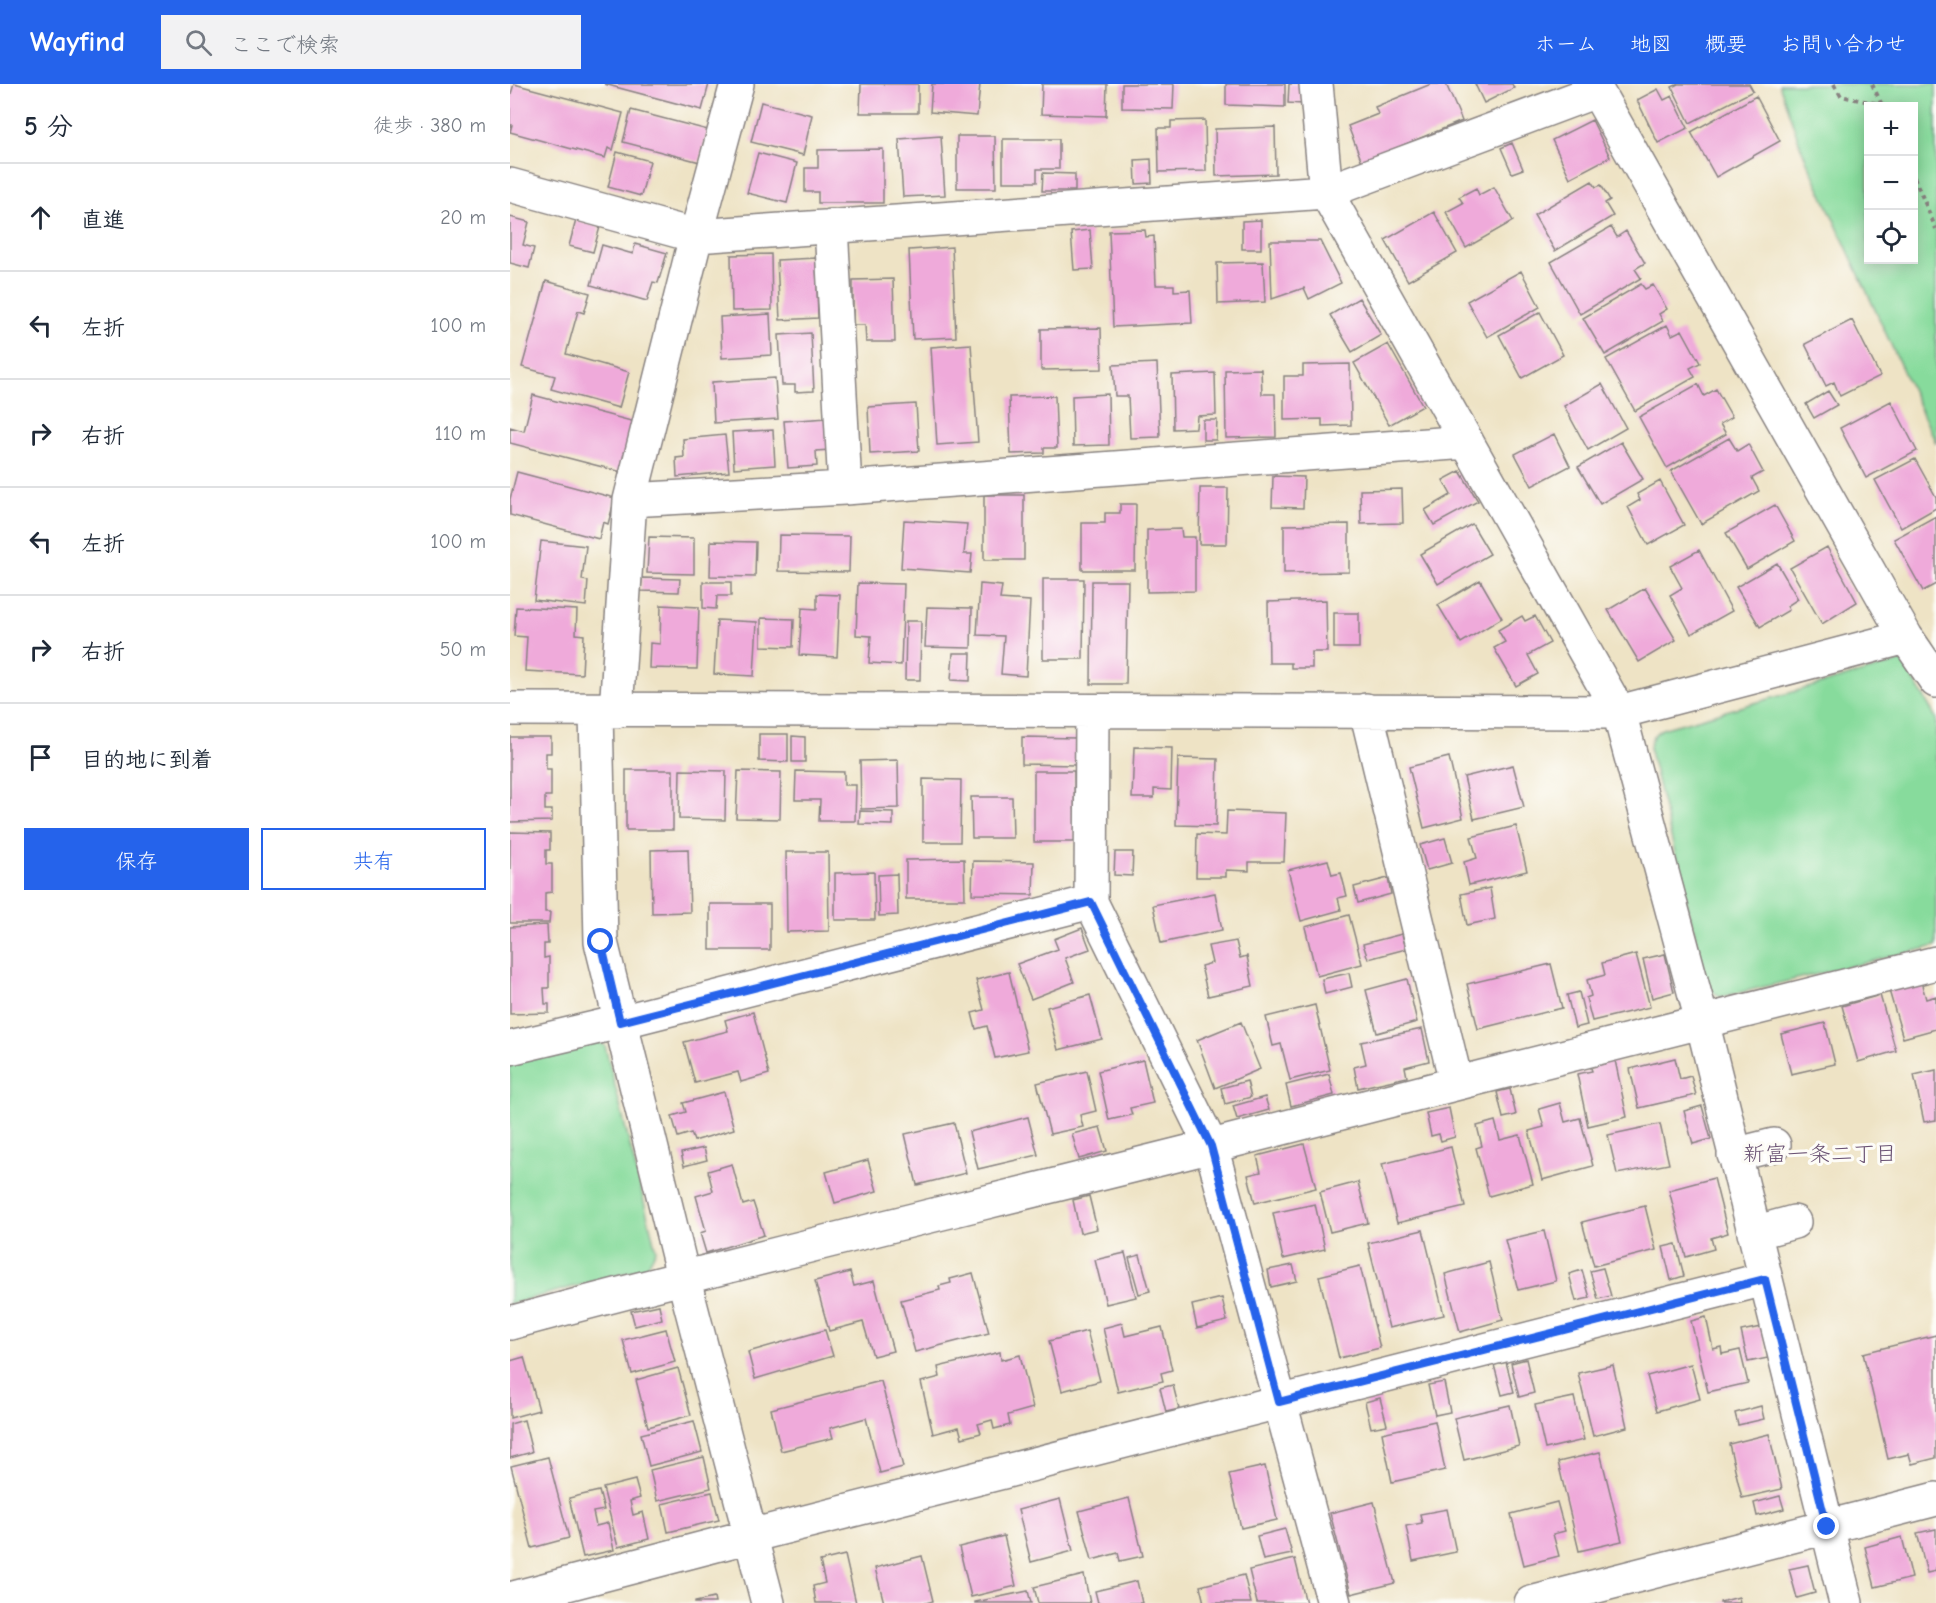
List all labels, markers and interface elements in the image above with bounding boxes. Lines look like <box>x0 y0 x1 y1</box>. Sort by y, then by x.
search box <box>161 15 581 69</box>
text: Wayfind <box>30 26 125 58</box>
icon: search <box>182 26 215 59</box>
text: ここで検索 <box>230 32 340 58</box>
text: ホーム <box>1535 32 1597 56</box>
text: 地図 <box>1630 32 1672 56</box>
text: 概要 <box>1705 32 1747 56</box>
text: お問い合わせ <box>1780 32 1906 56</box>
map controls <box>1864 102 1918 264</box>
button: + <box>1864 102 1918 156</box>
text: 5 分 <box>24 112 73 142</box>
text: 徒歩 · 380 m <box>373 114 486 137</box>
button: − <box>1864 156 1918 210</box>
icon: ahead <box>24 201 57 234</box>
text: 20 m <box>440 206 486 229</box>
text: 直進 <box>81 207 125 233</box>
button: locate <box>1864 210 1918 264</box>
icon: left <box>24 309 57 342</box>
text: 100 m <box>431 314 486 337</box>
text: 左折 <box>81 315 125 341</box>
icon: right <box>24 417 57 450</box>
text: 110 m <box>435 422 486 445</box>
text: 右折 <box>81 423 125 449</box>
icon: left <box>24 525 57 558</box>
text: 100 m <box>431 530 486 553</box>
text: 左折 <box>81 531 125 557</box>
icon: right <box>24 633 57 666</box>
text: 50 m <box>440 638 486 661</box>
text: 右折 <box>81 639 125 665</box>
icon: arrive <box>24 741 57 774</box>
text: 目的地に到着 <box>81 747 213 773</box>
button: 保存 <box>24 828 249 890</box>
button: 共有 <box>261 828 486 890</box>
route start <box>587 928 613 954</box>
district label: 新富一条二丁目 <box>1743 1141 1897 1167</box>
route end <box>1813 1513 1839 1539</box>

